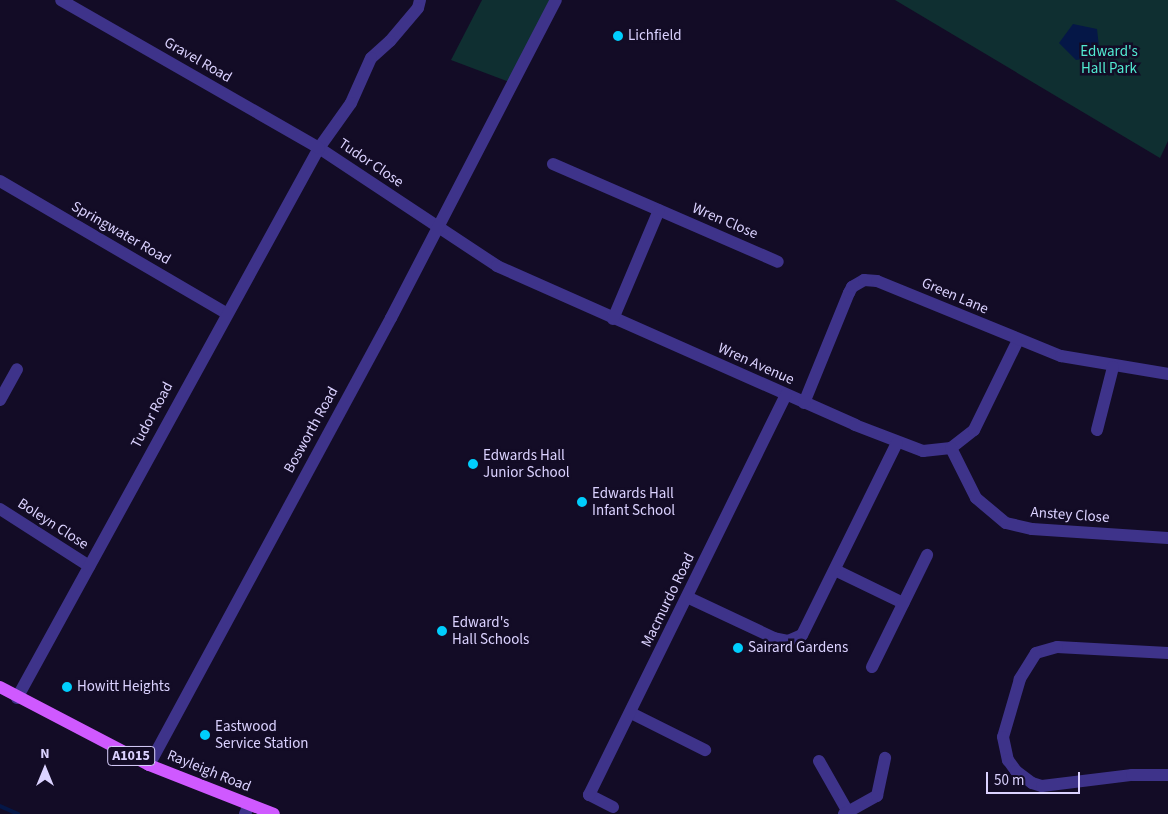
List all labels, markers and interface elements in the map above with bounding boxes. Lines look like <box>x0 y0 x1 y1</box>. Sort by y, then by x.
place label: Lichfield <box>628 27 682 45</box>
marker: Lichfield <box>612 30 624 42</box>
street label: Gravel Road <box>161 33 235 87</box>
park label: Edward's Hall Park <box>1080 42 1138 77</box>
street label: Tudor Close <box>335 135 407 191</box>
street label: Springwater Road <box>68 197 174 269</box>
street label: Wren Close <box>689 199 761 243</box>
street label: Green Lane <box>919 274 991 318</box>
street label: Wren Avenue <box>715 339 797 389</box>
street label: Tudor Road <box>127 379 177 451</box>
street label: Bosworth Road <box>280 384 342 476</box>
place label: Edwards Hall Junior School <box>483 446 570 481</box>
marker: Edwards Hall Junior School <box>467 458 479 470</box>
place label: Edwards Hall Infant School <box>592 484 675 519</box>
street label: Boleyn Close <box>14 494 92 554</box>
marker: Edwards Hall Infant School <box>576 496 588 508</box>
street label: Anstey Close <box>1030 503 1110 527</box>
street label: Macmurdo Road <box>637 550 699 650</box>
place label: Edward's Hall Schools <box>452 613 529 648</box>
marker: Edward's Hall Schools <box>436 625 448 637</box>
place label: Sairard Gardens <box>748 639 848 657</box>
marker: Sairard Gardens <box>732 642 744 654</box>
place label: Howitt Heights <box>77 678 170 696</box>
marker: Howitt Heights <box>61 681 73 693</box>
place label: Eastwood Service Station <box>215 717 309 752</box>
marker: Eastwood Service Station <box>199 729 211 741</box>
north arrow <box>20 744 70 794</box>
text: N <box>40 744 50 764</box>
road number: A1015 <box>106 744 156 768</box>
street label: Rayleigh Road <box>164 746 254 796</box>
scale bar <box>988 762 1082 794</box>
text: 50 m <box>994 770 1024 791</box>

